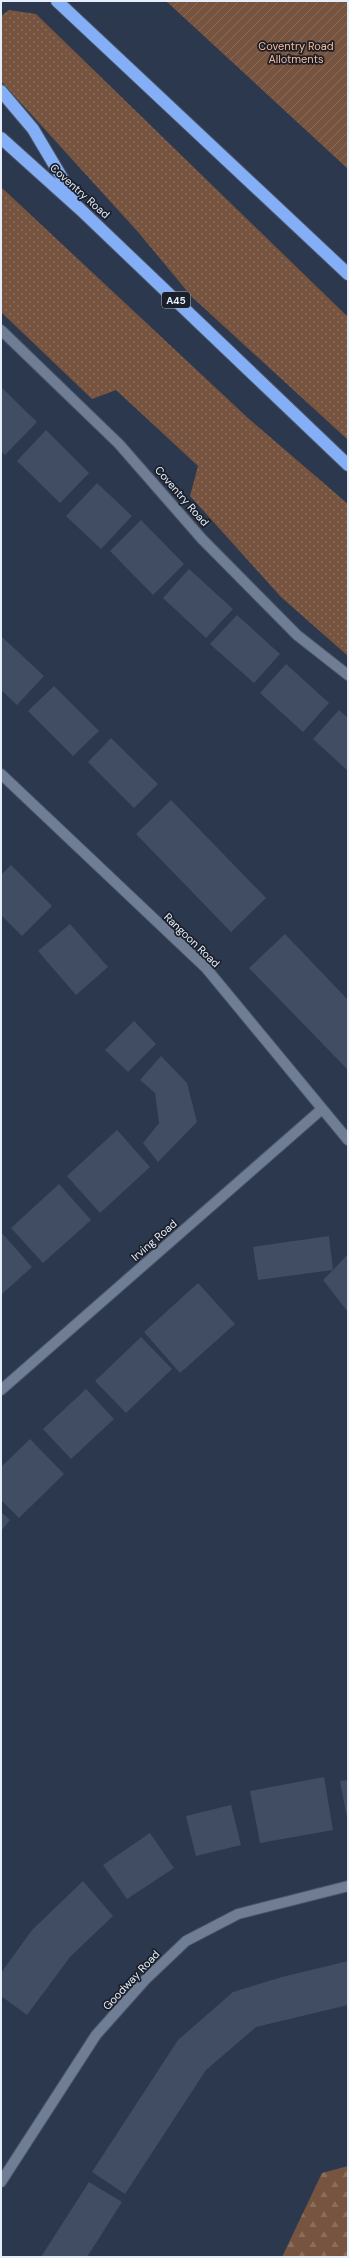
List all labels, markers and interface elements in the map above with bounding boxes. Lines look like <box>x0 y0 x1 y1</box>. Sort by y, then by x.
park label: Coventry Road Allotments <box>258 39 334 66</box>
street label: Coventry Road <box>47 161 113 221</box>
road number: A45 <box>162 292 190 308</box>
street label: Coventry Road <box>152 463 212 529</box>
street label: Rangoon Road <box>161 910 223 970</box>
street label: Irving Road <box>128 1216 180 1264</box>
street label: Goodway Road <box>100 1947 162 2013</box>

